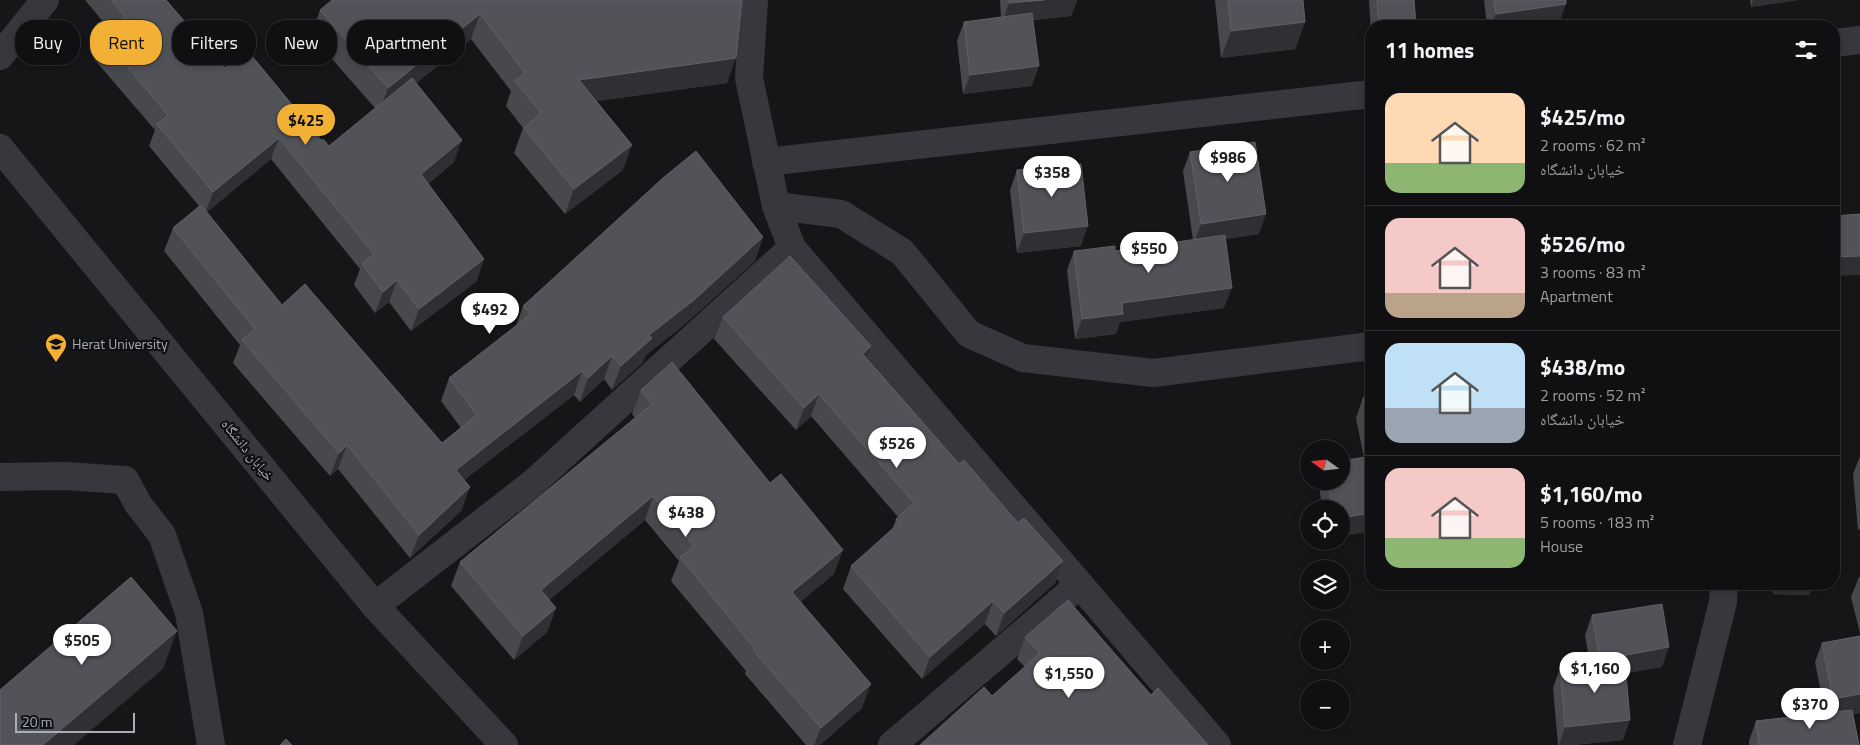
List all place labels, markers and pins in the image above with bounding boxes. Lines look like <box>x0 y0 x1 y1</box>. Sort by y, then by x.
pin: $425 <box>276 104 336 146</box>
pin: $986 <box>1198 140 1258 183</box>
pin: $358 <box>1022 156 1082 198</box>
pin: $550 <box>1119 232 1179 274</box>
pin: $492 <box>460 292 520 335</box>
school or university icon: Herat University <box>44 332 68 363</box>
place label: Herat University <box>72 333 168 354</box>
pin: $526 <box>867 426 927 469</box>
pin: $438 <box>656 496 716 538</box>
pin: $505 <box>52 624 112 666</box>
pin: $1,160 <box>1554 652 1636 694</box>
pin: $1,550 <box>1028 656 1110 699</box>
pin: $370 <box>1780 688 1840 730</box>

